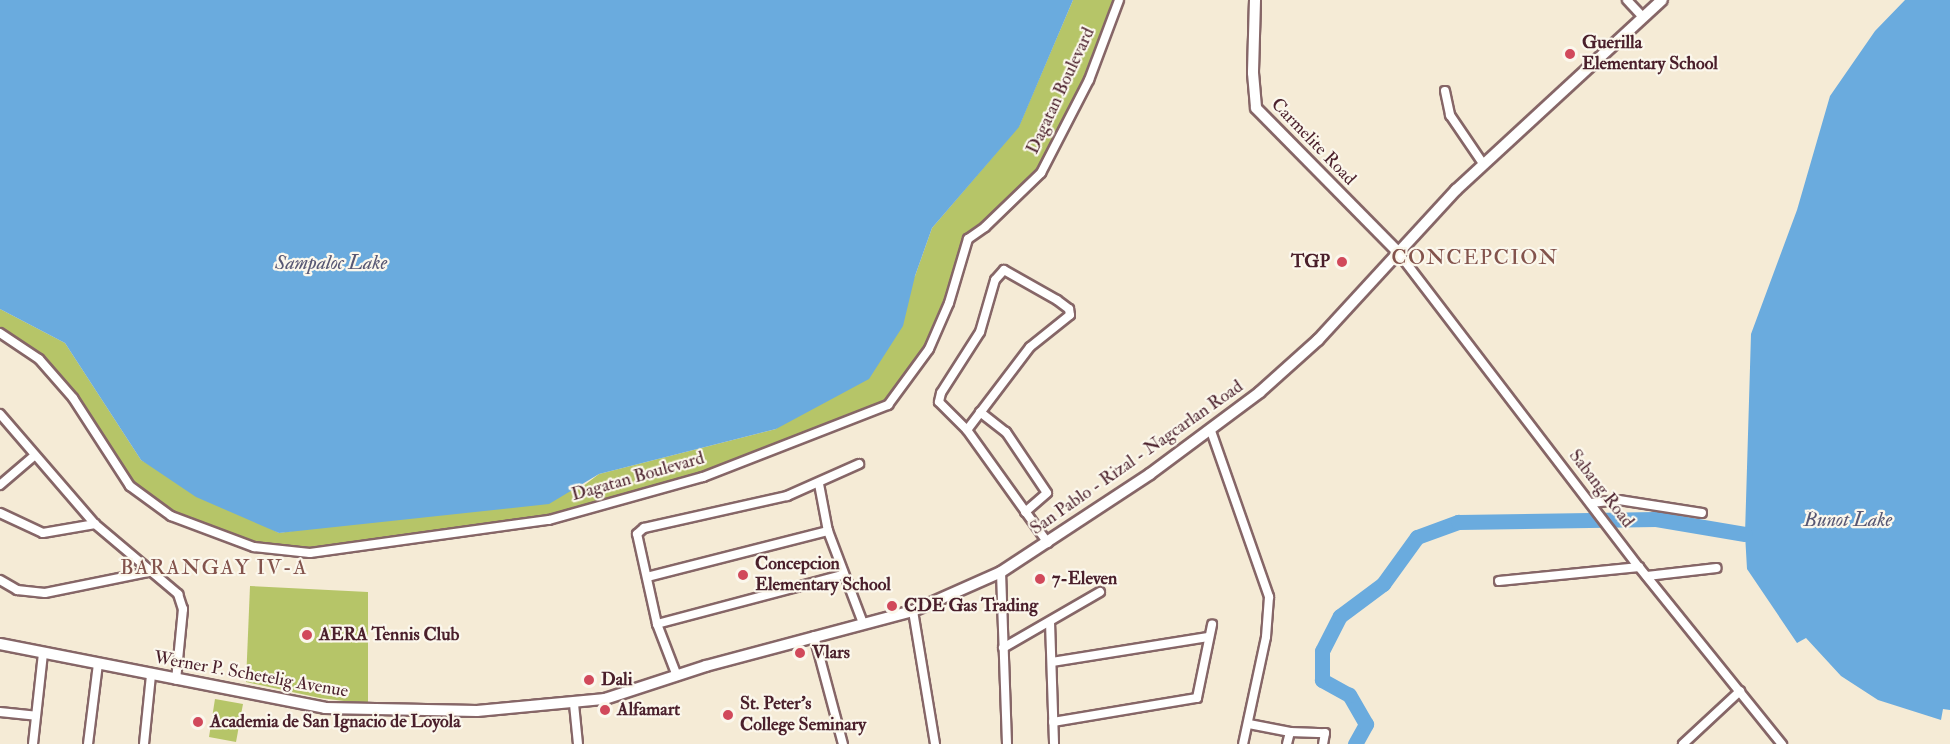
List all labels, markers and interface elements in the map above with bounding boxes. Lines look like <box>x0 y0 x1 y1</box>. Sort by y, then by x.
street label: Dagatan Boulevard <box>1022 24 1100 158</box>
place label: Guerilla Elementary School <box>1582 33 1718 76</box>
marker: Guerilla Elementary School <box>1563 47 1577 61</box>
street label: Carmelite Road <box>1266 94 1360 190</box>
district label: CONCEPCION <box>1391 245 1559 271</box>
water label: Sampaloc Lake <box>275 250 387 274</box>
place label: TGP <box>1291 251 1330 273</box>
marker: TGP <box>1335 255 1349 269</box>
street label: San Pablo - Rizal - Nagcarlan Road <box>1027 376 1247 540</box>
street label: Sabang Road <box>1564 446 1638 532</box>
street label: Dagatan Boulevard <box>569 448 707 506</box>
water label: Bunot Lake <box>1804 507 1892 531</box>
place label: Concepcion Elementary School <box>755 554 891 596</box>
district label: BARANGAY IV-A <box>120 555 308 581</box>
marker: Concepcion Elementary School <box>736 568 750 582</box>
place label: 7-Eleven <box>1052 568 1117 590</box>
marker: 7-Eleven <box>1033 572 1047 586</box>
place label: CDE Gas Trading <box>904 595 1038 617</box>
marker: CDE Gas Trading <box>885 599 899 613</box>
place label: AERA Tennis Club <box>319 624 459 646</box>
marker: AERA Tennis Club <box>300 628 314 642</box>
place label: Vlars <box>812 642 850 664</box>
marker: Vlars <box>793 646 807 660</box>
street label: Werner P. Schetelig Avenue <box>152 647 350 703</box>
place label: Dali <box>601 669 632 691</box>
marker: Dali <box>582 673 596 687</box>
place label: St. Peter's College Seminary <box>740 694 866 736</box>
place label: Alfamart <box>617 699 680 721</box>
marker: Alfamart <box>598 703 612 717</box>
marker: St. Peter's College Seminary <box>721 708 735 722</box>
place label: Academia de San Ignacio de Loyola <box>210 711 461 733</box>
marker: Academia de San Ignacio de Loyola <box>191 715 205 729</box>

